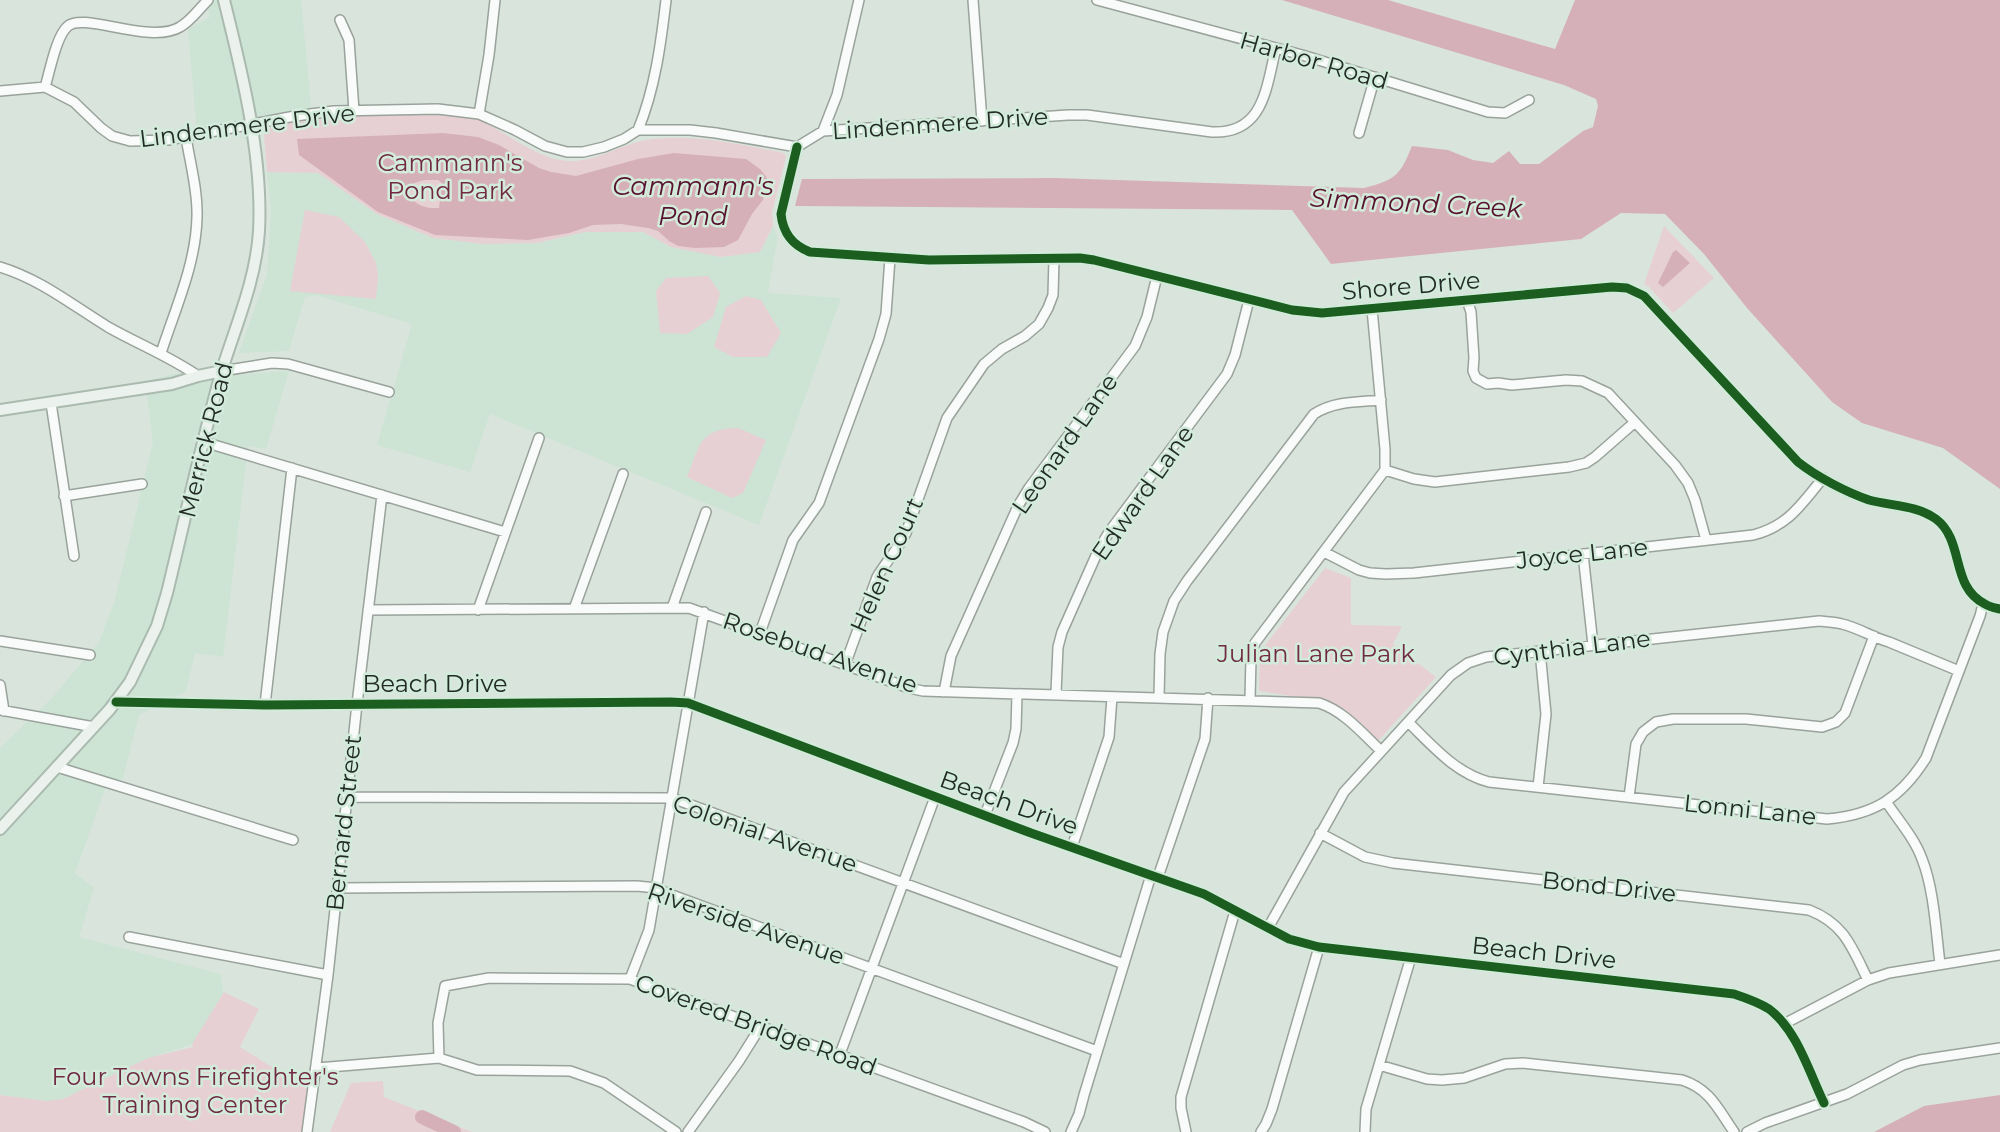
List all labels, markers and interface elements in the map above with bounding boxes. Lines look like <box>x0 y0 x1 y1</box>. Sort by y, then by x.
street label: Harbor Road <box>1237 25 1392 96</box>
street label: Lindenmere Drive <box>138 98 356 153</box>
street label: Lindenmere Drive <box>831 101 1049 146</box>
park label: Cammann's Pond Park <box>377 148 523 205</box>
water label: Cammann's Pond <box>612 170 774 232</box>
water label: Simmond Creek <box>1309 181 1524 225</box>
street label: Shore Drive <box>1340 265 1481 306</box>
street label: Merrick Road <box>172 359 239 521</box>
street label: Leonard Lane <box>1005 368 1124 520</box>
street label: Edward Lane <box>1085 420 1200 566</box>
street label: Helen Court <box>844 493 929 637</box>
street label: Joyce Lane <box>1514 532 1649 575</box>
street label: Rosebud Avenue <box>719 606 921 699</box>
street label: Cynthia Lane <box>1492 623 1652 672</box>
park label: Julian Lane Park <box>1216 639 1416 668</box>
street label: Beach Drive <box>362 669 508 698</box>
street label: Bernard Street <box>320 733 367 912</box>
street label: Beach Drive <box>936 764 1082 841</box>
street label: Colonial Avenue <box>669 788 861 879</box>
street label: Lonni Lane <box>1682 788 1818 831</box>
street label: Bond Drive <box>1541 865 1678 908</box>
street label: Riverside Avenue <box>644 876 848 971</box>
street label: Beach Drive <box>1470 930 1618 975</box>
street label: Covered Bridge Road <box>631 967 881 1082</box>
park label: Four Towns Firefighter's Training Center <box>51 1062 339 1119</box>

